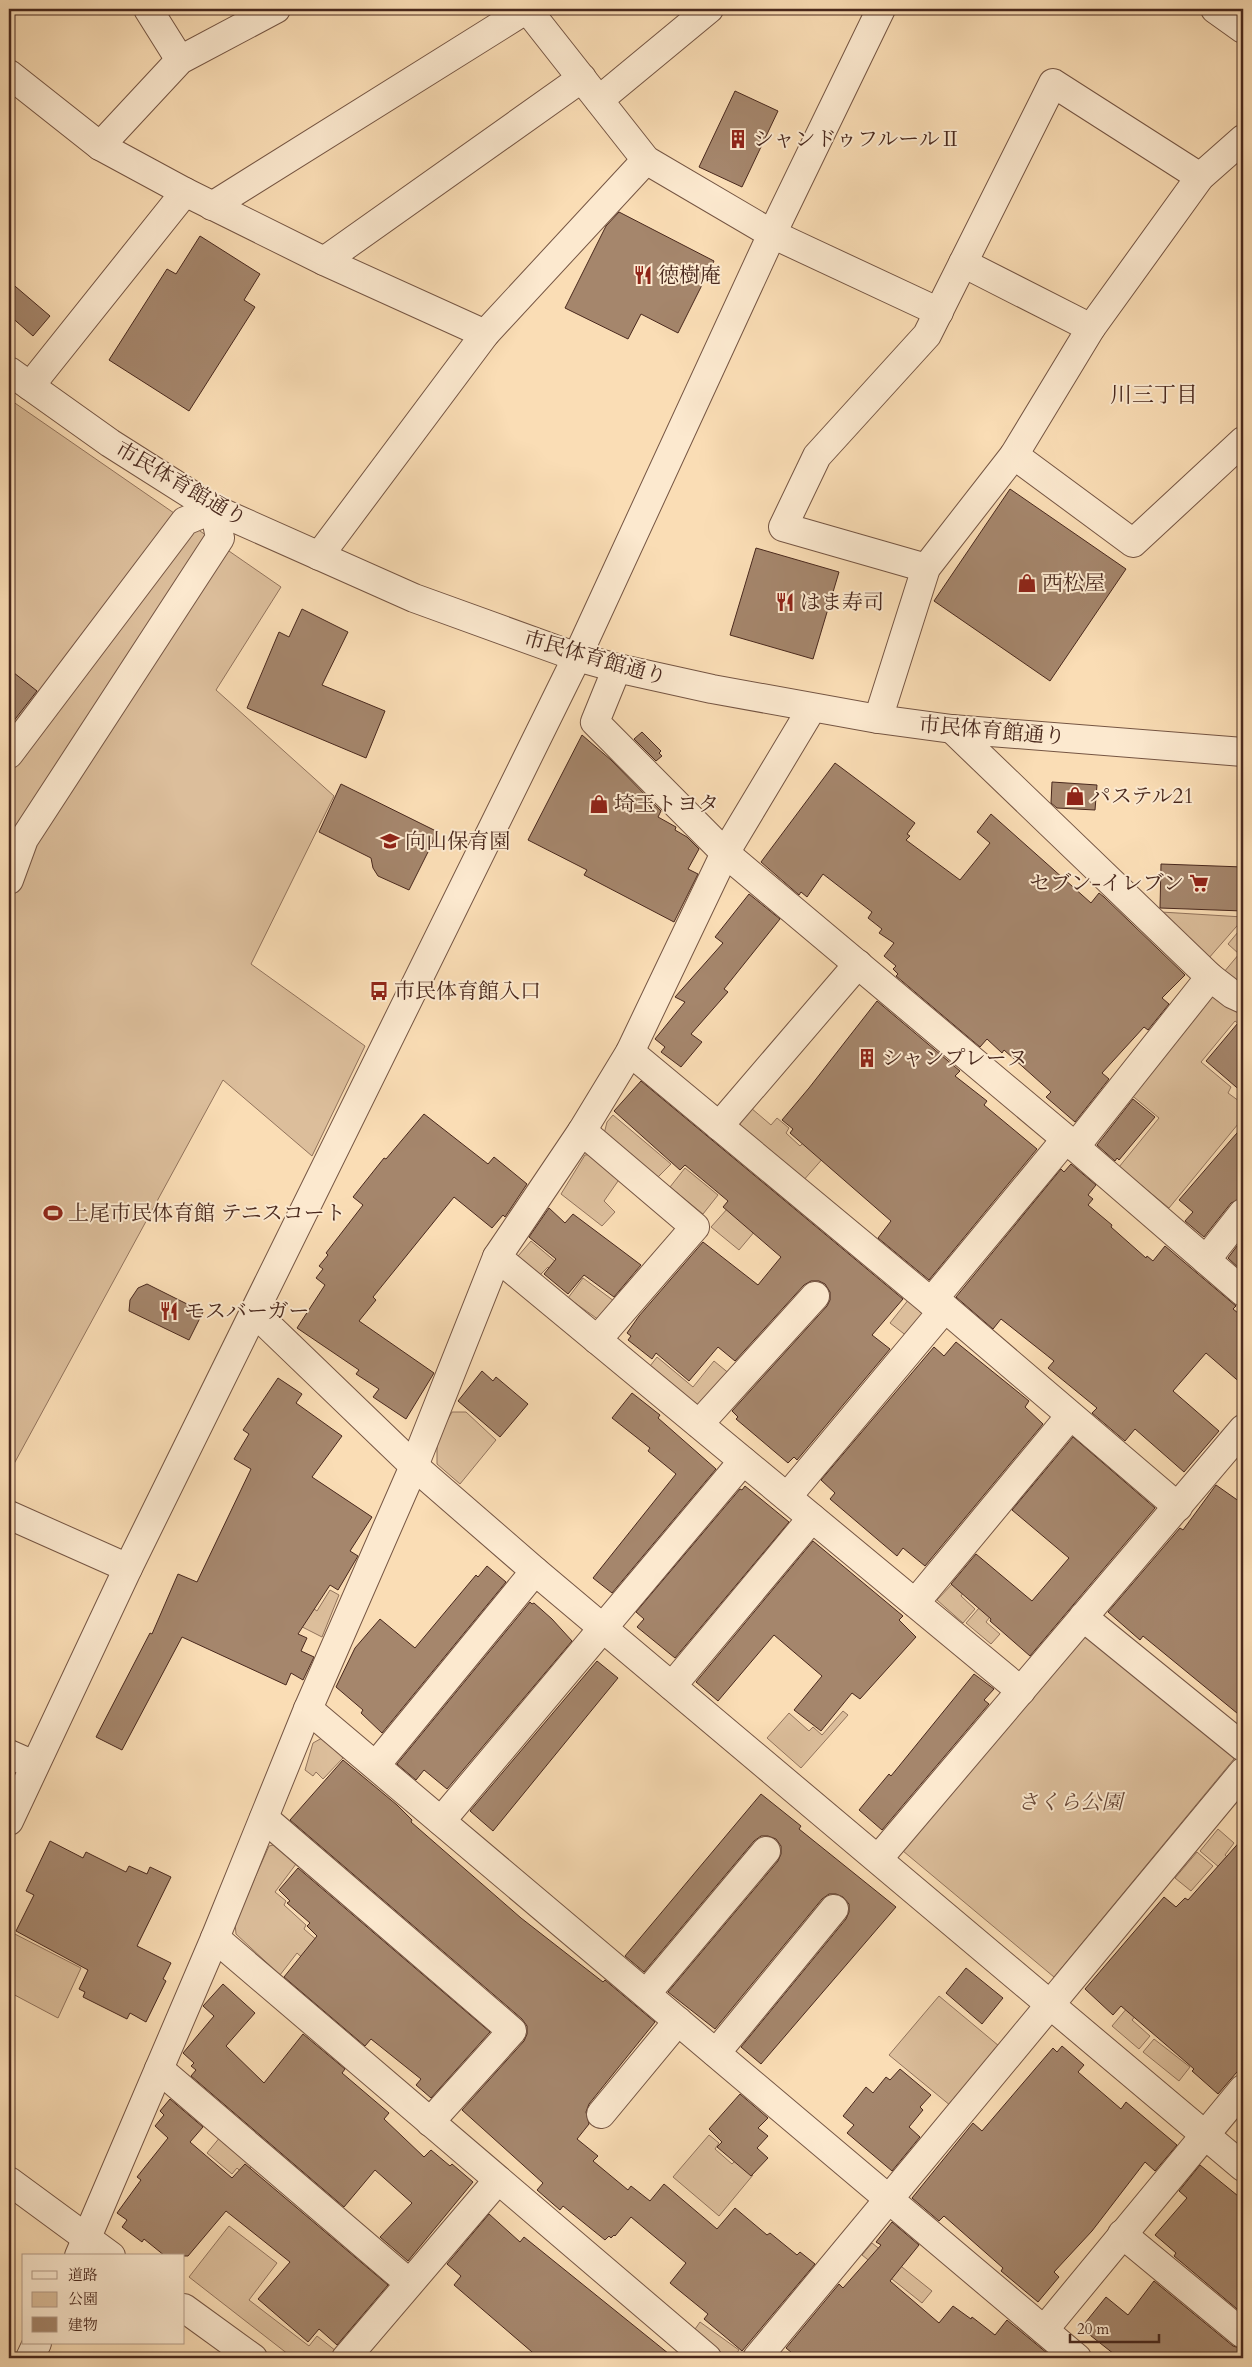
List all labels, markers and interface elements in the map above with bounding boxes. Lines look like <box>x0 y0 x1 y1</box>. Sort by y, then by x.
place label: シャンドゥフルールⅡ <box>753 125 961 154</box>
building icon: シャンドゥフルールⅡ <box>727 128 749 150</box>
place label: 徳樹庵 <box>658 261 721 290</box>
restaurant icon: 徳樹庵 <box>632 264 654 286</box>
district label: 川三丁目 <box>1110 380 1198 410</box>
street label: 市民体育館通り <box>110 435 252 533</box>
place label: 西松屋 <box>1042 569 1105 598</box>
shop icon: 西松屋 <box>1016 572 1038 594</box>
place label: はま寿司 <box>800 588 884 617</box>
restaurant icon: はま寿司 <box>774 591 796 613</box>
street label: 市民体育館通り <box>520 624 670 692</box>
street label: 市民体育館通り <box>918 710 1066 752</box>
place label: パステル21 <box>1090 782 1194 811</box>
shop icon: パステル21 <box>1064 785 1086 807</box>
place label: 埼玉トヨタ <box>614 790 719 819</box>
shop icon: 埼玉トヨタ <box>588 793 610 815</box>
place label: 向山保育園 <box>405 827 510 856</box>
school or university icon: 向山保育園 <box>379 830 401 852</box>
place label: セブン-イレブン <box>1029 869 1184 898</box>
supermarket icon: セブン-イレブン <box>1188 872 1210 894</box>
place label: 市民体育館入口 <box>394 977 541 1006</box>
bus stop icon: 市民体育館入口 <box>368 980 390 1002</box>
place label: シャンプレーヌ <box>882 1044 1028 1073</box>
building icon: シャンプレーヌ <box>856 1047 878 1069</box>
place label: 上尾市民体育館 テニスコート <box>68 1199 346 1228</box>
sports icon: 上尾市民体育館 テニスコート <box>42 1202 64 1224</box>
place label: モスバーガー <box>184 1297 310 1326</box>
restaurant icon: モスバーガー <box>158 1300 180 1322</box>
park label: さくら公園 <box>1018 1788 1125 1817</box>
legend <box>22 2254 185 2344</box>
text: 道路 <box>68 2265 98 2285</box>
text: 公園 <box>68 2289 98 2309</box>
scale bar <box>1070 2312 1158 2344</box>
text: 建物 <box>68 2315 98 2335</box>
text: 20 m <box>1077 2319 1109 2339</box>

